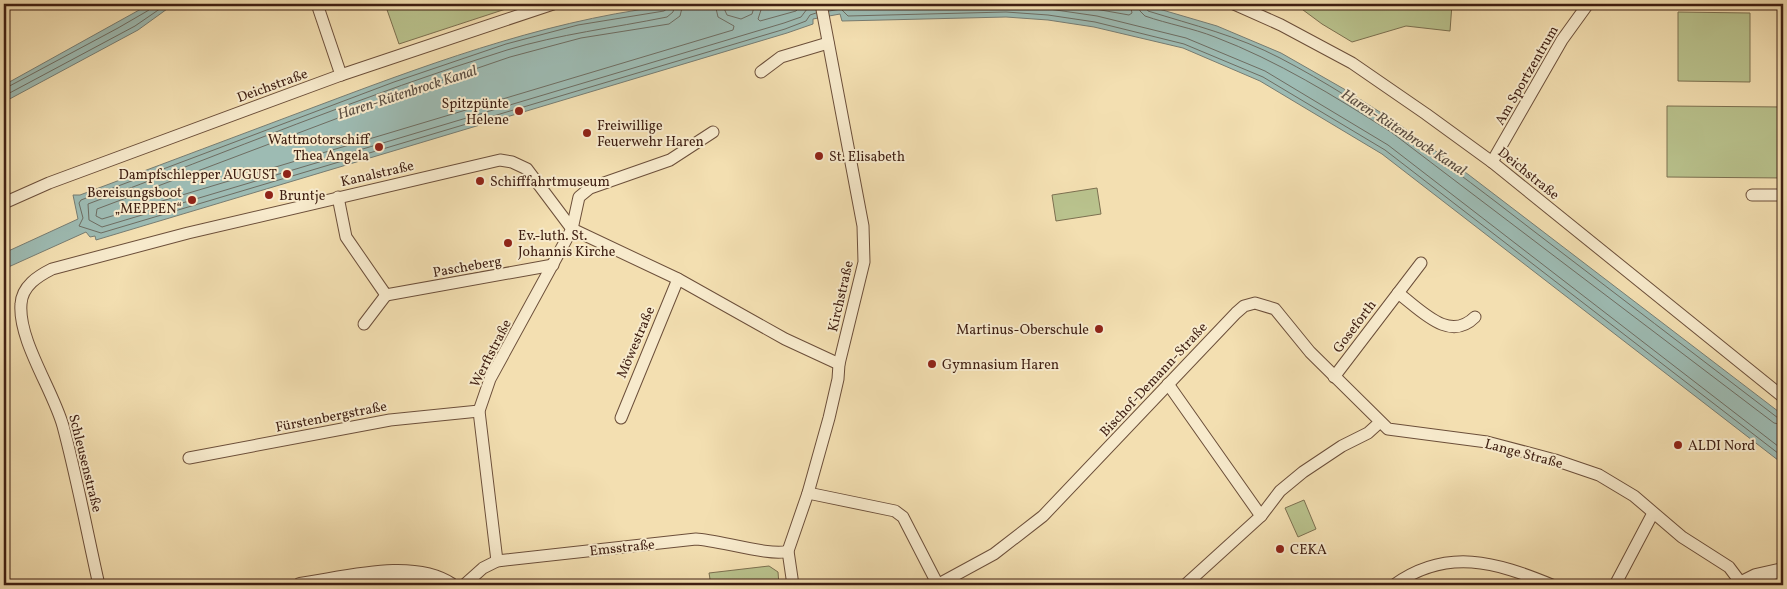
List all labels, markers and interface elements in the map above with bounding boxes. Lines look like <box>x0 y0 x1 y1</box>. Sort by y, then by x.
street label: Am Sportzentrum <box>1491 22 1564 129</box>
water label: Haren-Rütenbrock Kanal <box>335 61 480 126</box>
street label: Deichstraße <box>234 65 311 108</box>
water label: Haren-Rütenbrock Kanal <box>1336 85 1470 182</box>
place label: Spitzpünte Helene <box>441 95 509 130</box>
marker: Spitzpünte Helene <box>513 105 525 117</box>
place label: Freiwillige Feuerwehr Haren <box>597 117 704 152</box>
marker: Freiwillige Feuerwehr Haren <box>581 127 593 139</box>
place label: Wattmotorschiff Thea Angela <box>268 131 371 166</box>
marker: Wattmotorschiff Thea Angela <box>373 141 385 153</box>
street label: Deichstraße <box>1493 143 1563 205</box>
place label: St. Elisabeth <box>829 148 905 167</box>
marker: St. Elisabeth <box>813 150 825 162</box>
street label: Kanalstraße <box>339 157 416 192</box>
place label: Dampfschlepper AUGUST <box>118 166 277 185</box>
marker: Dampfschlepper AUGUST <box>281 168 293 180</box>
place label: Schifffahrtmuseum <box>490 173 610 192</box>
marker: Schifffahrtmuseum <box>474 175 486 187</box>
place label: Bereisungsboot „MEPPEN“ <box>87 184 182 219</box>
place label: Bruntje <box>279 187 326 206</box>
marker: Bruntje <box>263 189 275 201</box>
marker: Bereisungsboot „MEPPEN“ <box>186 194 198 206</box>
place label: Ev.-luth. St. Johannis Kirche <box>518 227 616 262</box>
marker: Ev.-luth. St. Johannis Kirche <box>502 237 514 249</box>
street label: Pascheberg <box>431 252 503 283</box>
street label: Kirchstraße <box>824 258 859 334</box>
street label: Goseforth <box>1329 297 1381 357</box>
street label: Möwestraße <box>613 303 660 381</box>
street label: Werftstraße <box>466 316 517 391</box>
street label: Bischof-Demann-Straße <box>1096 318 1212 441</box>
place label: Martinus-Oberschule <box>956 321 1089 340</box>
marker: Martinus-Oberschule <box>1093 323 1105 335</box>
place label: Gymnasium Haren <box>942 356 1059 375</box>
marker: Gymnasium Haren <box>926 358 938 370</box>
street label: Fürstenbergstraße <box>274 397 389 438</box>
street label: Schleusenstraße <box>63 412 106 515</box>
street label: Lange Straße <box>1482 435 1565 474</box>
place label: ALDI Nord <box>1688 437 1755 456</box>
marker: ALDI Nord <box>1672 439 1684 451</box>
street label: Emsstraße <box>589 536 656 561</box>
place label: CEKA <box>1290 541 1327 560</box>
marker: CEKA <box>1274 543 1286 555</box>

